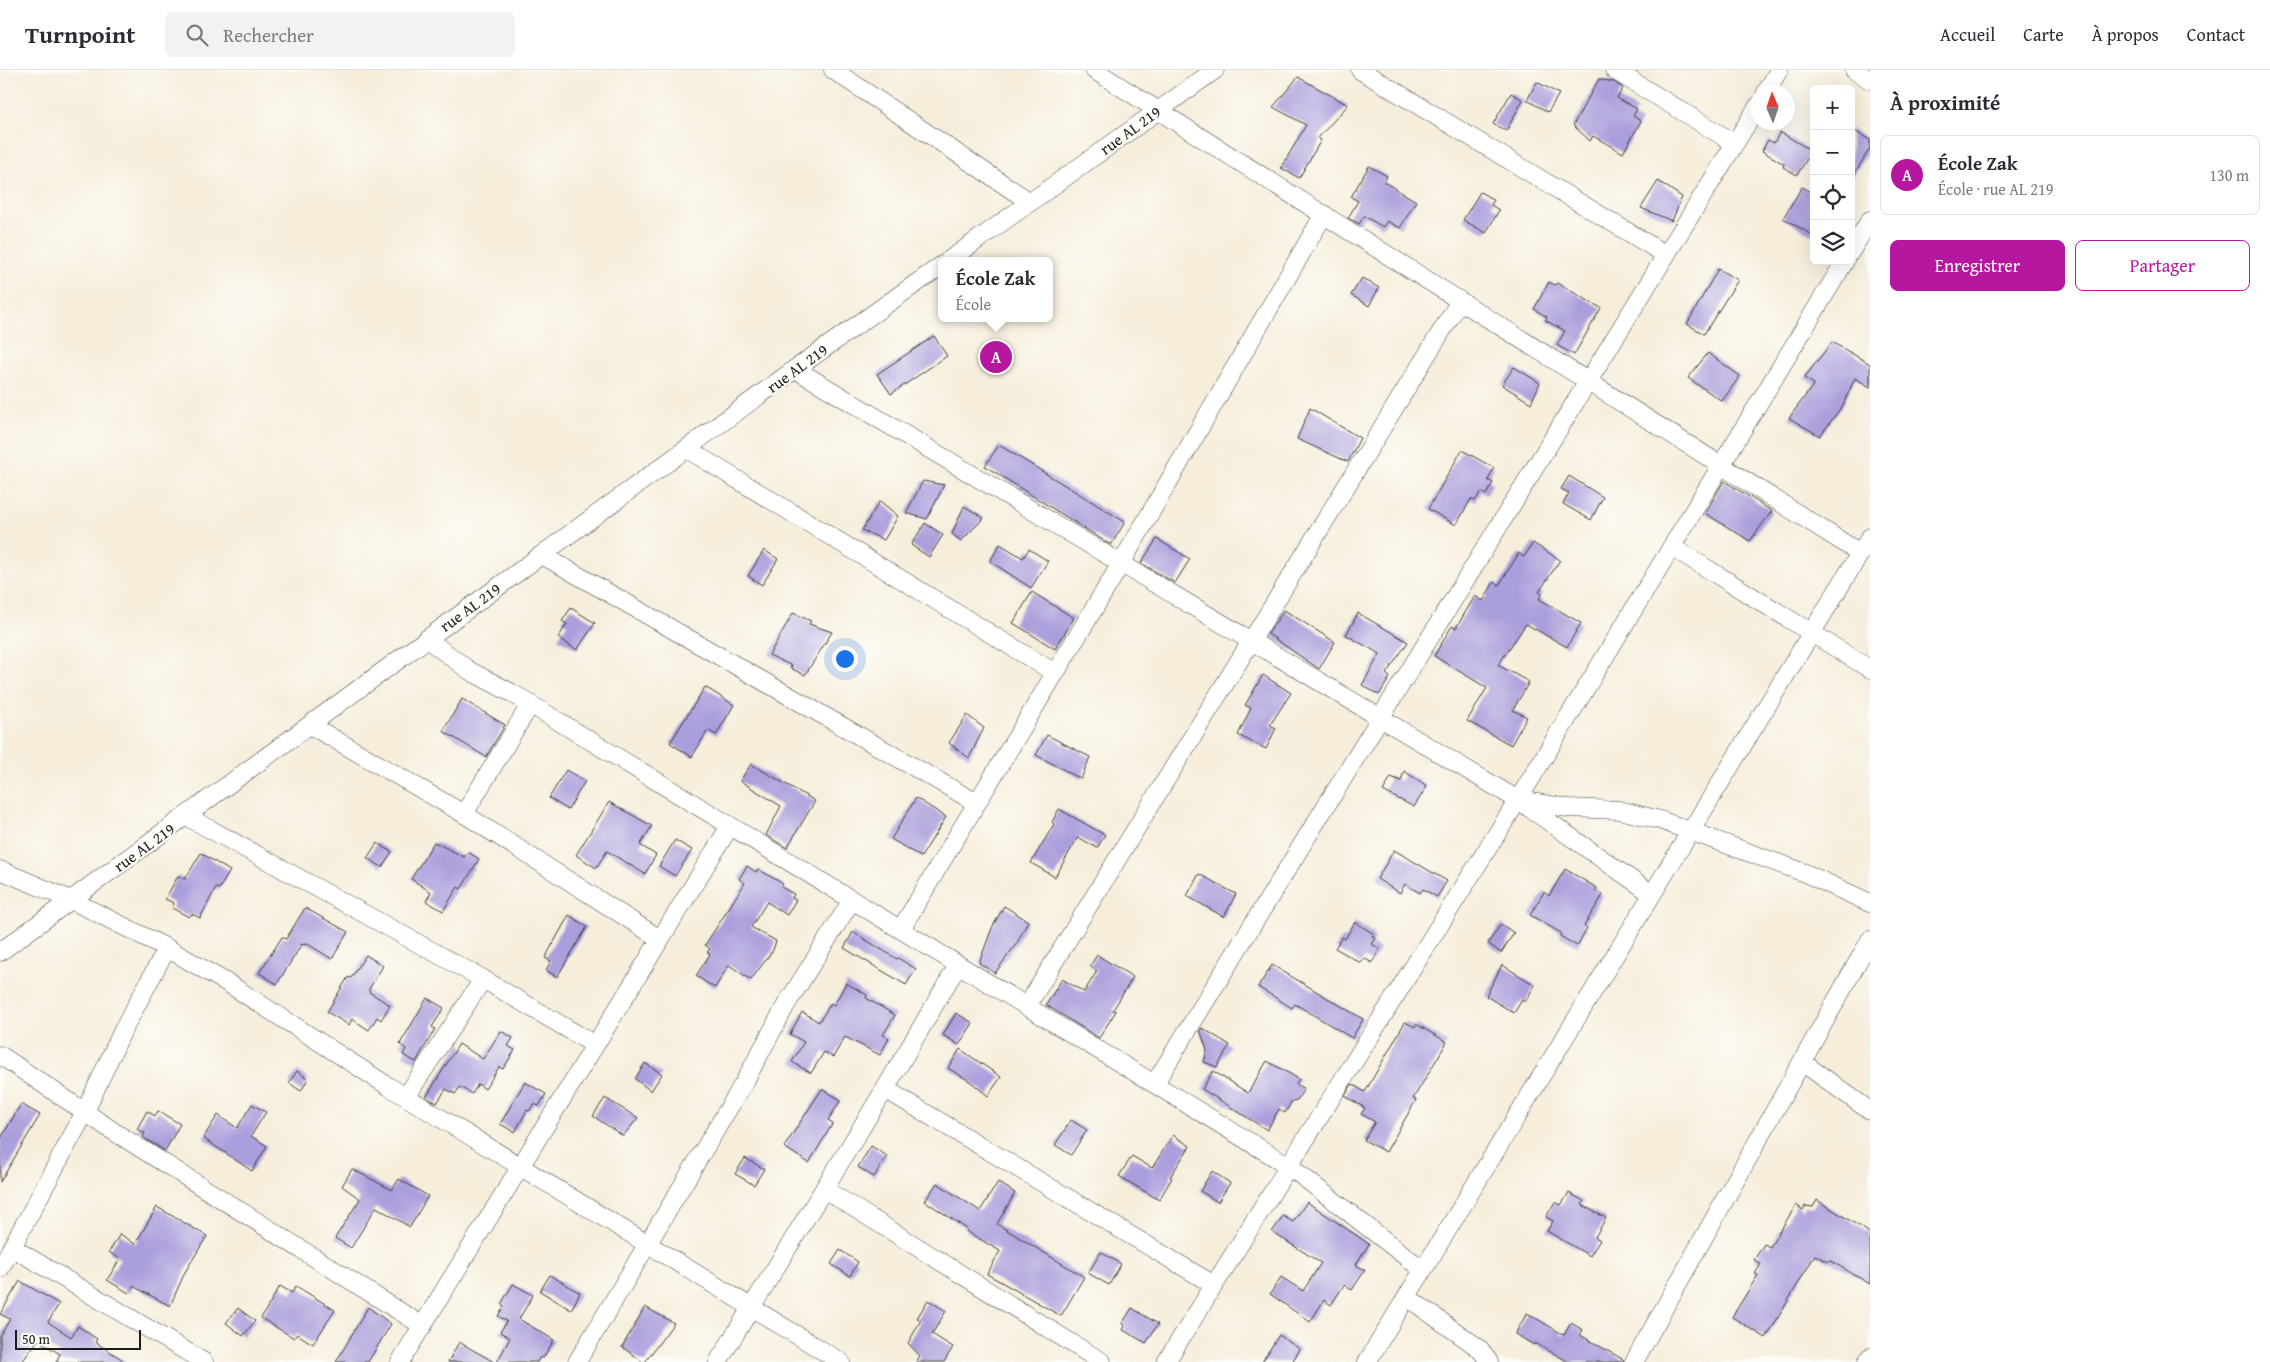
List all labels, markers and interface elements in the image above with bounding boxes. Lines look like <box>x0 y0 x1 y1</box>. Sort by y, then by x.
search box <box>165 12 515 57</box>
text: Turnpoint <box>25 17 135 52</box>
icon: search <box>183 21 211 49</box>
text: Rechercher <box>223 21 314 49</box>
text: Accueil <box>1940 21 1995 48</box>
text: Carte <box>2023 21 2064 48</box>
text: À propos <box>2092 21 2159 48</box>
text: Contact <box>2187 21 2245 48</box>
north arrow <box>1750 85 1795 130</box>
map controls <box>1810 85 1855 265</box>
button: + <box>1810 85 1855 130</box>
text: À proximité <box>1890 87 2000 118</box>
street label: rue AL 219 <box>1094 99 1166 160</box>
button: − <box>1810 130 1855 175</box>
text: École Zak <box>1938 149 2018 177</box>
text: A <box>1902 163 1912 187</box>
text: 130 m <box>2209 163 2249 187</box>
button: locate <box>1810 175 1855 220</box>
text: École · rue AL 219 <box>1938 177 2053 201</box>
button: layers <box>1810 220 1855 265</box>
button: Enregistrer <box>1890 240 2065 291</box>
button: Partager <box>2075 240 2250 291</box>
popup <box>938 257 1053 322</box>
text: École Zak <box>956 264 1035 292</box>
text: École <box>956 292 991 316</box>
street label: rue AL 219 <box>761 337 833 398</box>
pin: A <box>980 338 1012 376</box>
street label: rue AL 219 <box>434 576 506 637</box>
your location <box>832 646 858 672</box>
street label: rue AL 219 <box>108 816 180 877</box>
scale bar <box>15 1327 141 1350</box>
text: 50 m <box>22 1329 50 1349</box>

